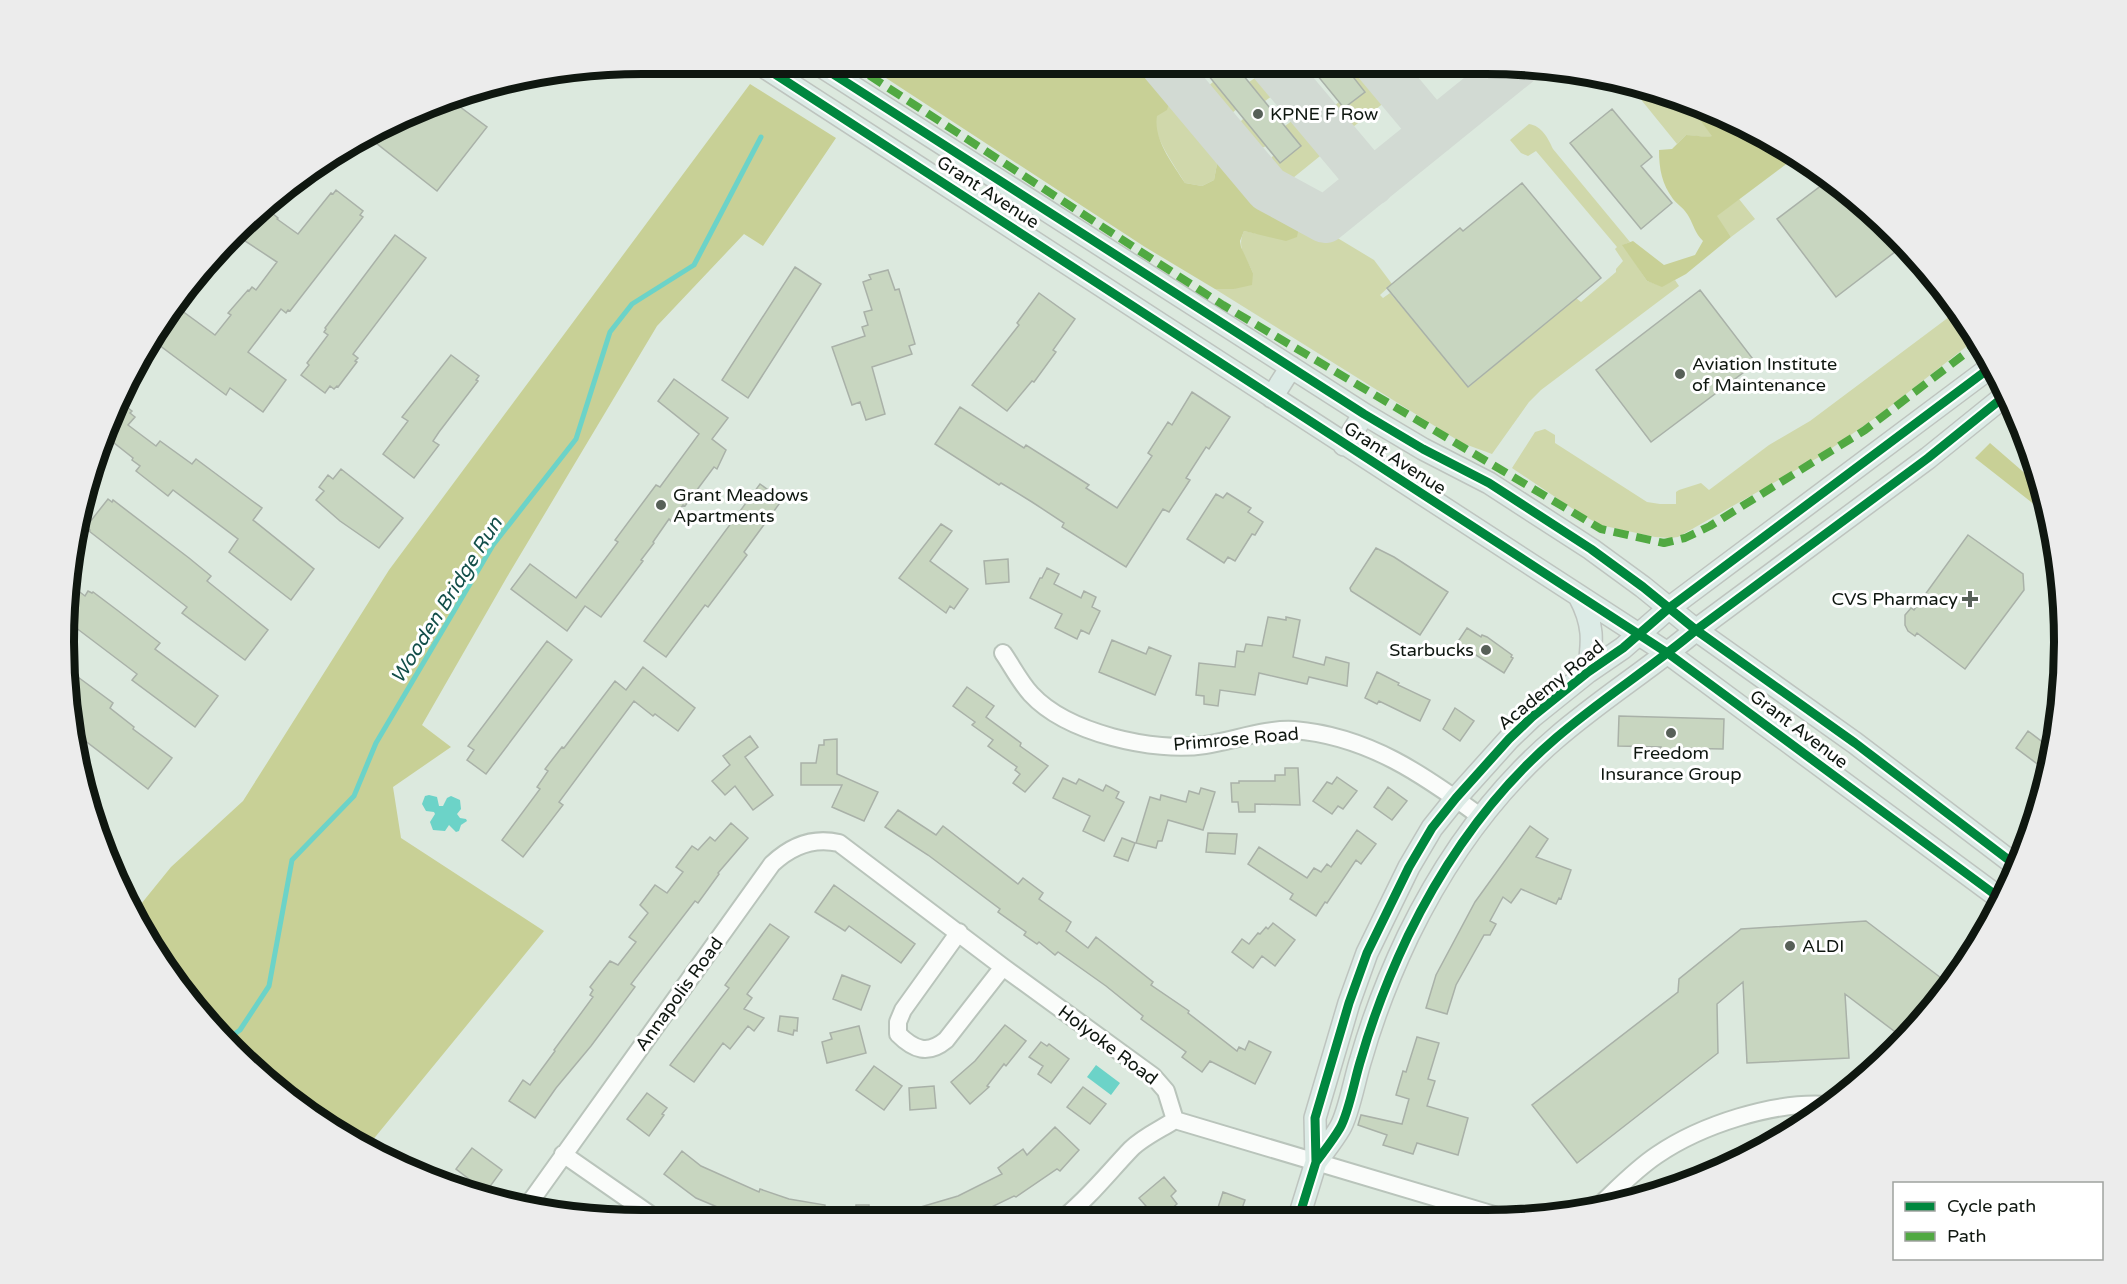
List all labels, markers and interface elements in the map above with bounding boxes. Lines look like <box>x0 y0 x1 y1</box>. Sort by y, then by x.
place label: KPNE F Row <box>1270 103 1378 125</box>
marker: KPNE F Row <box>1251 107 1265 121</box>
street label: Grant Avenue <box>933 151 1043 233</box>
place label: Aviation Institute of Maintenance <box>1692 353 1837 396</box>
marker: Aviation Institute of Maintenance <box>1673 367 1687 381</box>
street label: Grant Avenue <box>1340 417 1450 499</box>
place label: Grant Meadows Apartments <box>673 484 808 527</box>
marker: Grant Meadows Apartments <box>654 498 668 512</box>
water label: Wooden Bridge Run <box>386 512 508 688</box>
place label: CVS Pharmacy <box>1831 588 1958 610</box>
marker: CVS Pharmacy <box>1963 592 1977 606</box>
street label: Academy Road <box>1493 635 1609 735</box>
place label: Starbucks <box>1389 639 1474 661</box>
marker: Starbucks <box>1479 643 1493 657</box>
street label: Grant Avenue <box>1746 685 1852 773</box>
street label: Primrose Road <box>1172 723 1300 755</box>
marker: Freedom Insurance Group <box>1664 726 1678 740</box>
place label: Freedom Insurance Group <box>1600 742 1742 785</box>
street label: Annapolis Road <box>630 933 728 1055</box>
place label: ALDI <box>1802 935 1844 957</box>
marker: ALDI <box>1783 939 1797 953</box>
street label: Holyoke Road <box>1054 1000 1162 1090</box>
legend <box>1893 1182 2103 1260</box>
text: Cycle path <box>1947 1195 2036 1217</box>
text: Path <box>1947 1225 1986 1247</box>

